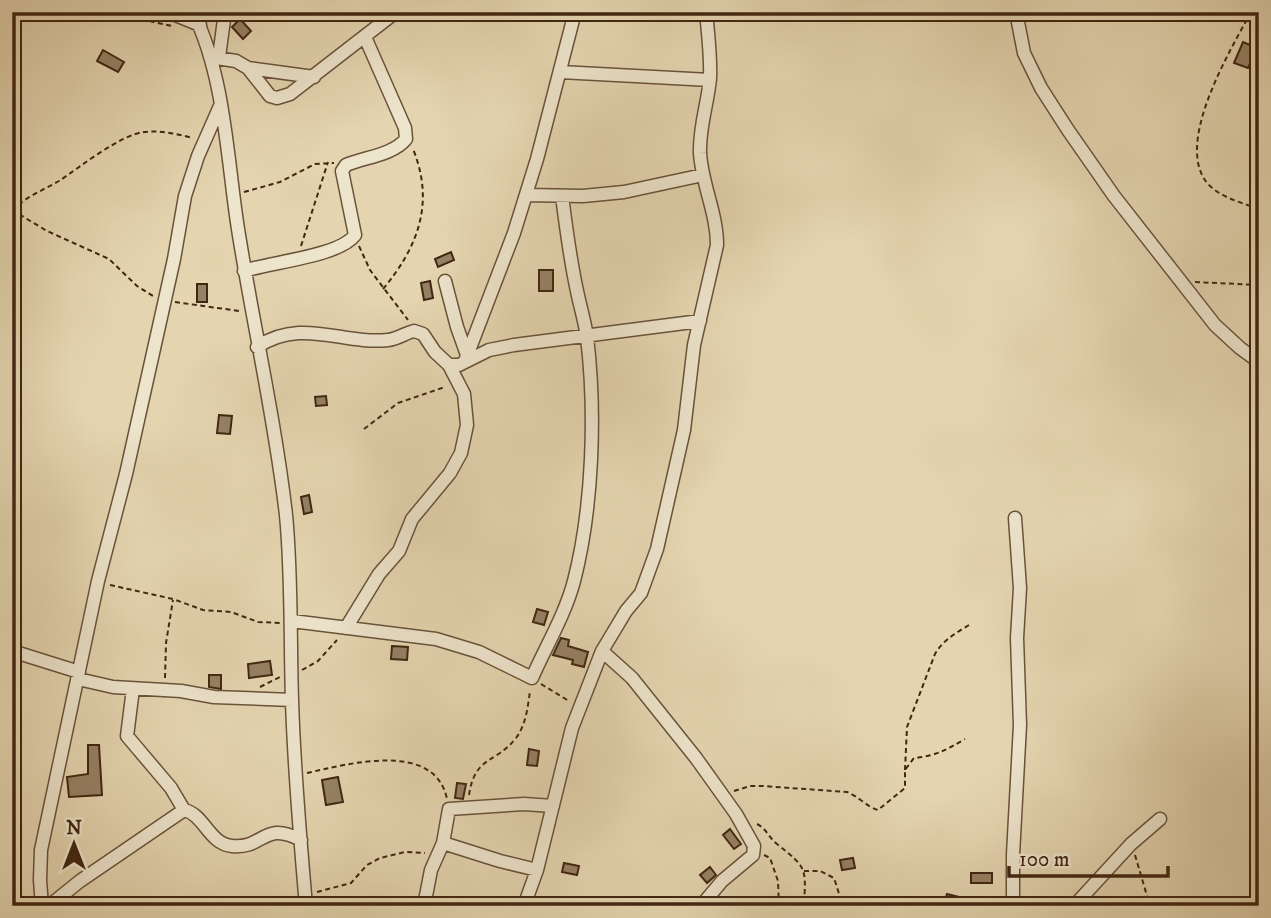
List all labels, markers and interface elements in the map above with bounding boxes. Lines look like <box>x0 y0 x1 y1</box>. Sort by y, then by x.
north arrow <box>38 810 108 880</box>
text: N <box>66 817 82 840</box>
scale bar <box>1009 834 1168 878</box>
text: 100 m <box>1019 847 1070 873</box>

